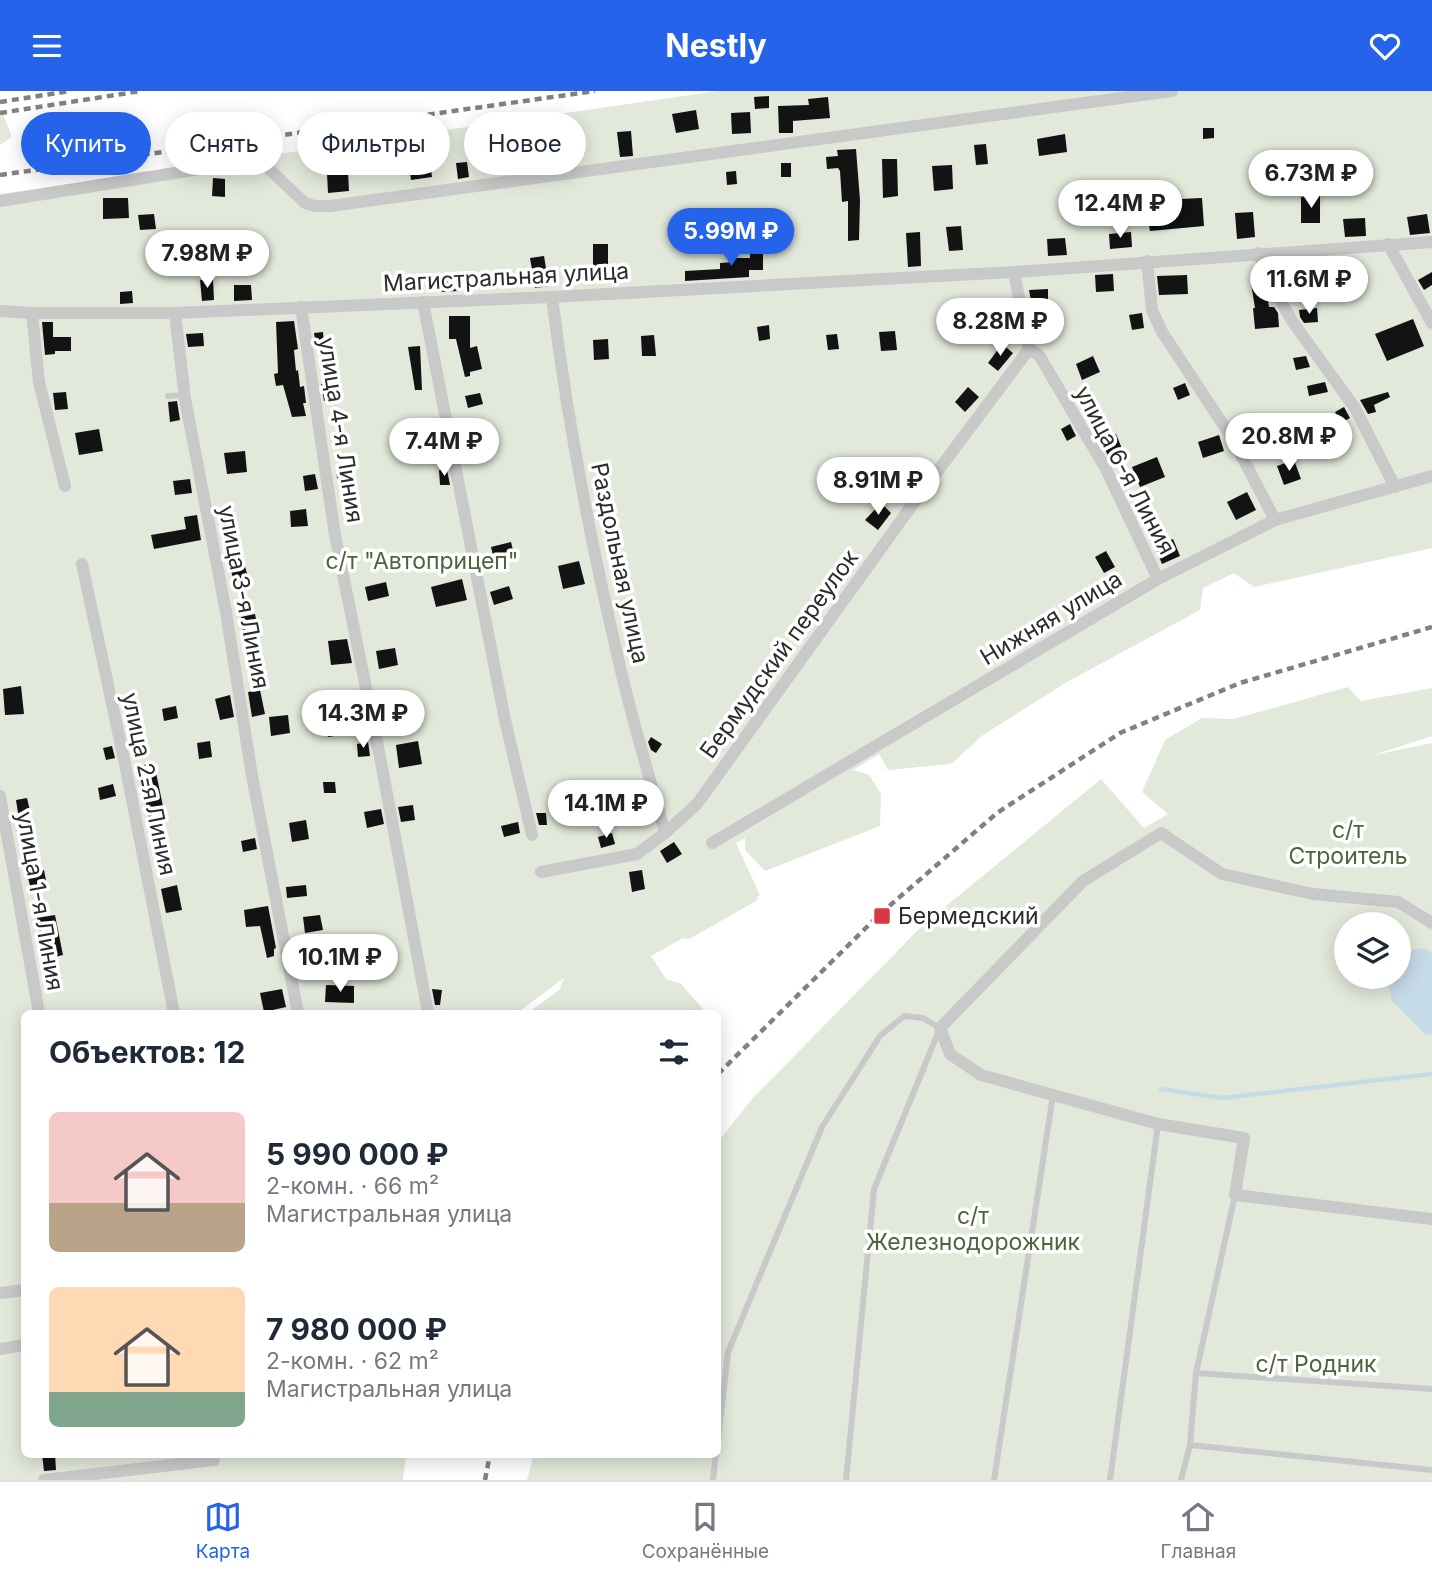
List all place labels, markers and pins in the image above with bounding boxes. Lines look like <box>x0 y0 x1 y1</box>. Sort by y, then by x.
pin: 6.73M ₽ <box>1246 151 1376 210</box>
pin: 12.4M ₽ <box>1055 181 1185 240</box>
pin: 5.99M ₽ <box>666 209 796 268</box>
pin: 7.98M ₽ <box>142 231 272 290</box>
pin: 11.6M ₽ <box>1244 257 1374 316</box>
pin: 8.28M ₽ <box>935 299 1065 358</box>
pin: 20.8M ₽ <box>1224 413 1354 473</box>
pin: 7.4M ₽ <box>387 419 501 478</box>
pin: 8.91M ₽ <box>813 457 943 517</box>
pin: 14.3M ₽ <box>298 691 428 750</box>
pin: 14.1M ₽ <box>541 781 671 840</box>
place label: Бермедский <box>898 902 1039 930</box>
marker: Бермедский <box>872 906 892 926</box>
pin: 10.1M ₽ <box>275 935 405 994</box>

